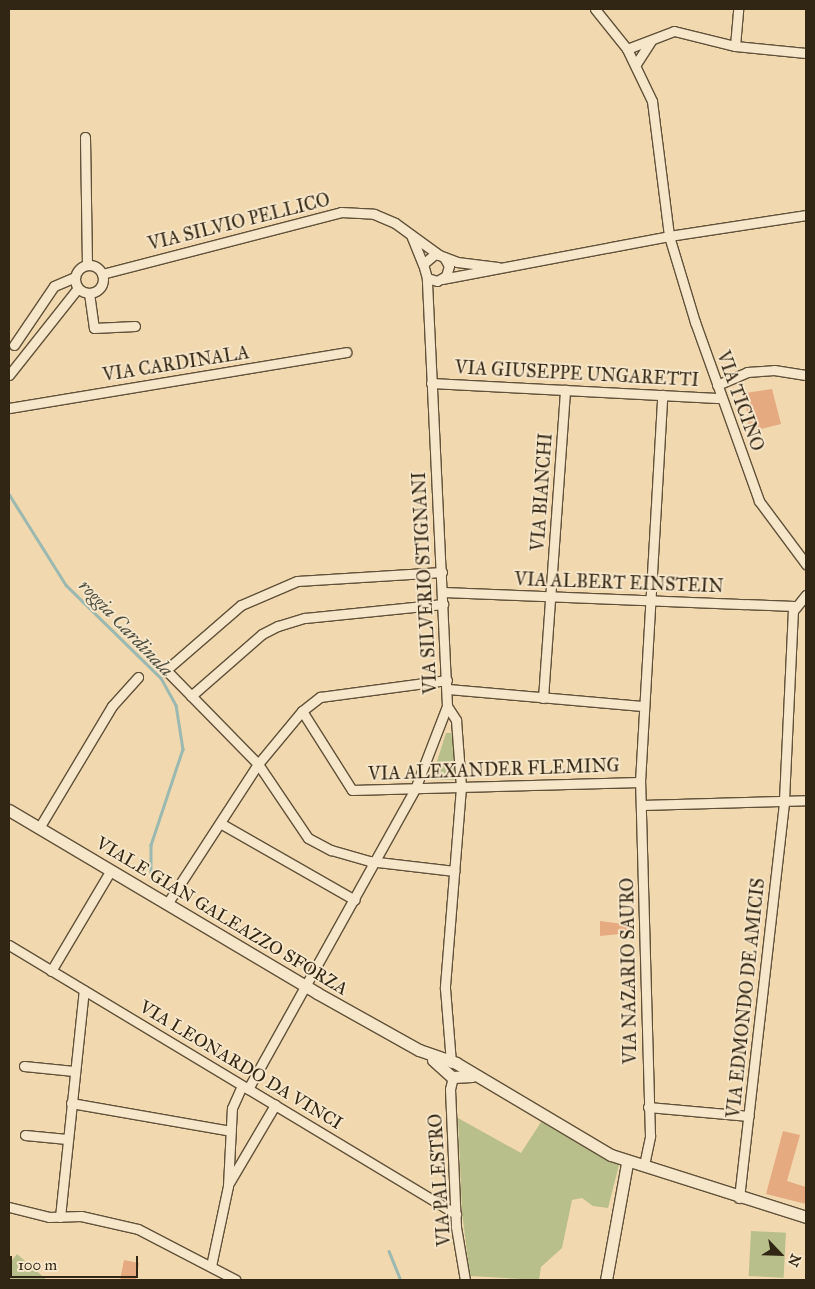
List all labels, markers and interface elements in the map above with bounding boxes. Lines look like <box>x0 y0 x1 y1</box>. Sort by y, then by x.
street label: VIA SILVIO PELLICO <box>146 189 332 255</box>
street label: VIA CARDINALA <box>101 342 251 386</box>
street label: VIA TICINO <box>712 348 768 454</box>
street label: VIA GIUSEPPE UNGARETTI <box>454 357 700 391</box>
street label: VIA BIANCHI <box>527 432 557 552</box>
street label: VIA SILVERIO STIGNANI <box>408 471 442 695</box>
street label: VIA ALBERT EINSTEIN <box>514 569 724 597</box>
water label: roggia Cardinala <box>74 575 178 681</box>
street label: VIA ALEXANDER FLEMING <box>368 755 620 785</box>
street label: VIALE GIAN GALEAZZO SFORZA <box>92 832 352 1000</box>
street label: VIA EDMONDO DE AMICIS <box>723 877 769 1119</box>
street label: VIA NAZARIO SAURO <box>617 878 641 1064</box>
street label: VIA LEONARDO DA VINCI <box>136 996 346 1134</box>
street label: VIA PALESTRO <box>425 1113 455 1247</box>
north arrow <box>755 1229 805 1279</box>
scale bar <box>12 1246 140 1278</box>
text: N <box>784 1251 804 1269</box>
text: 100 m <box>18 1256 57 1274</box>

